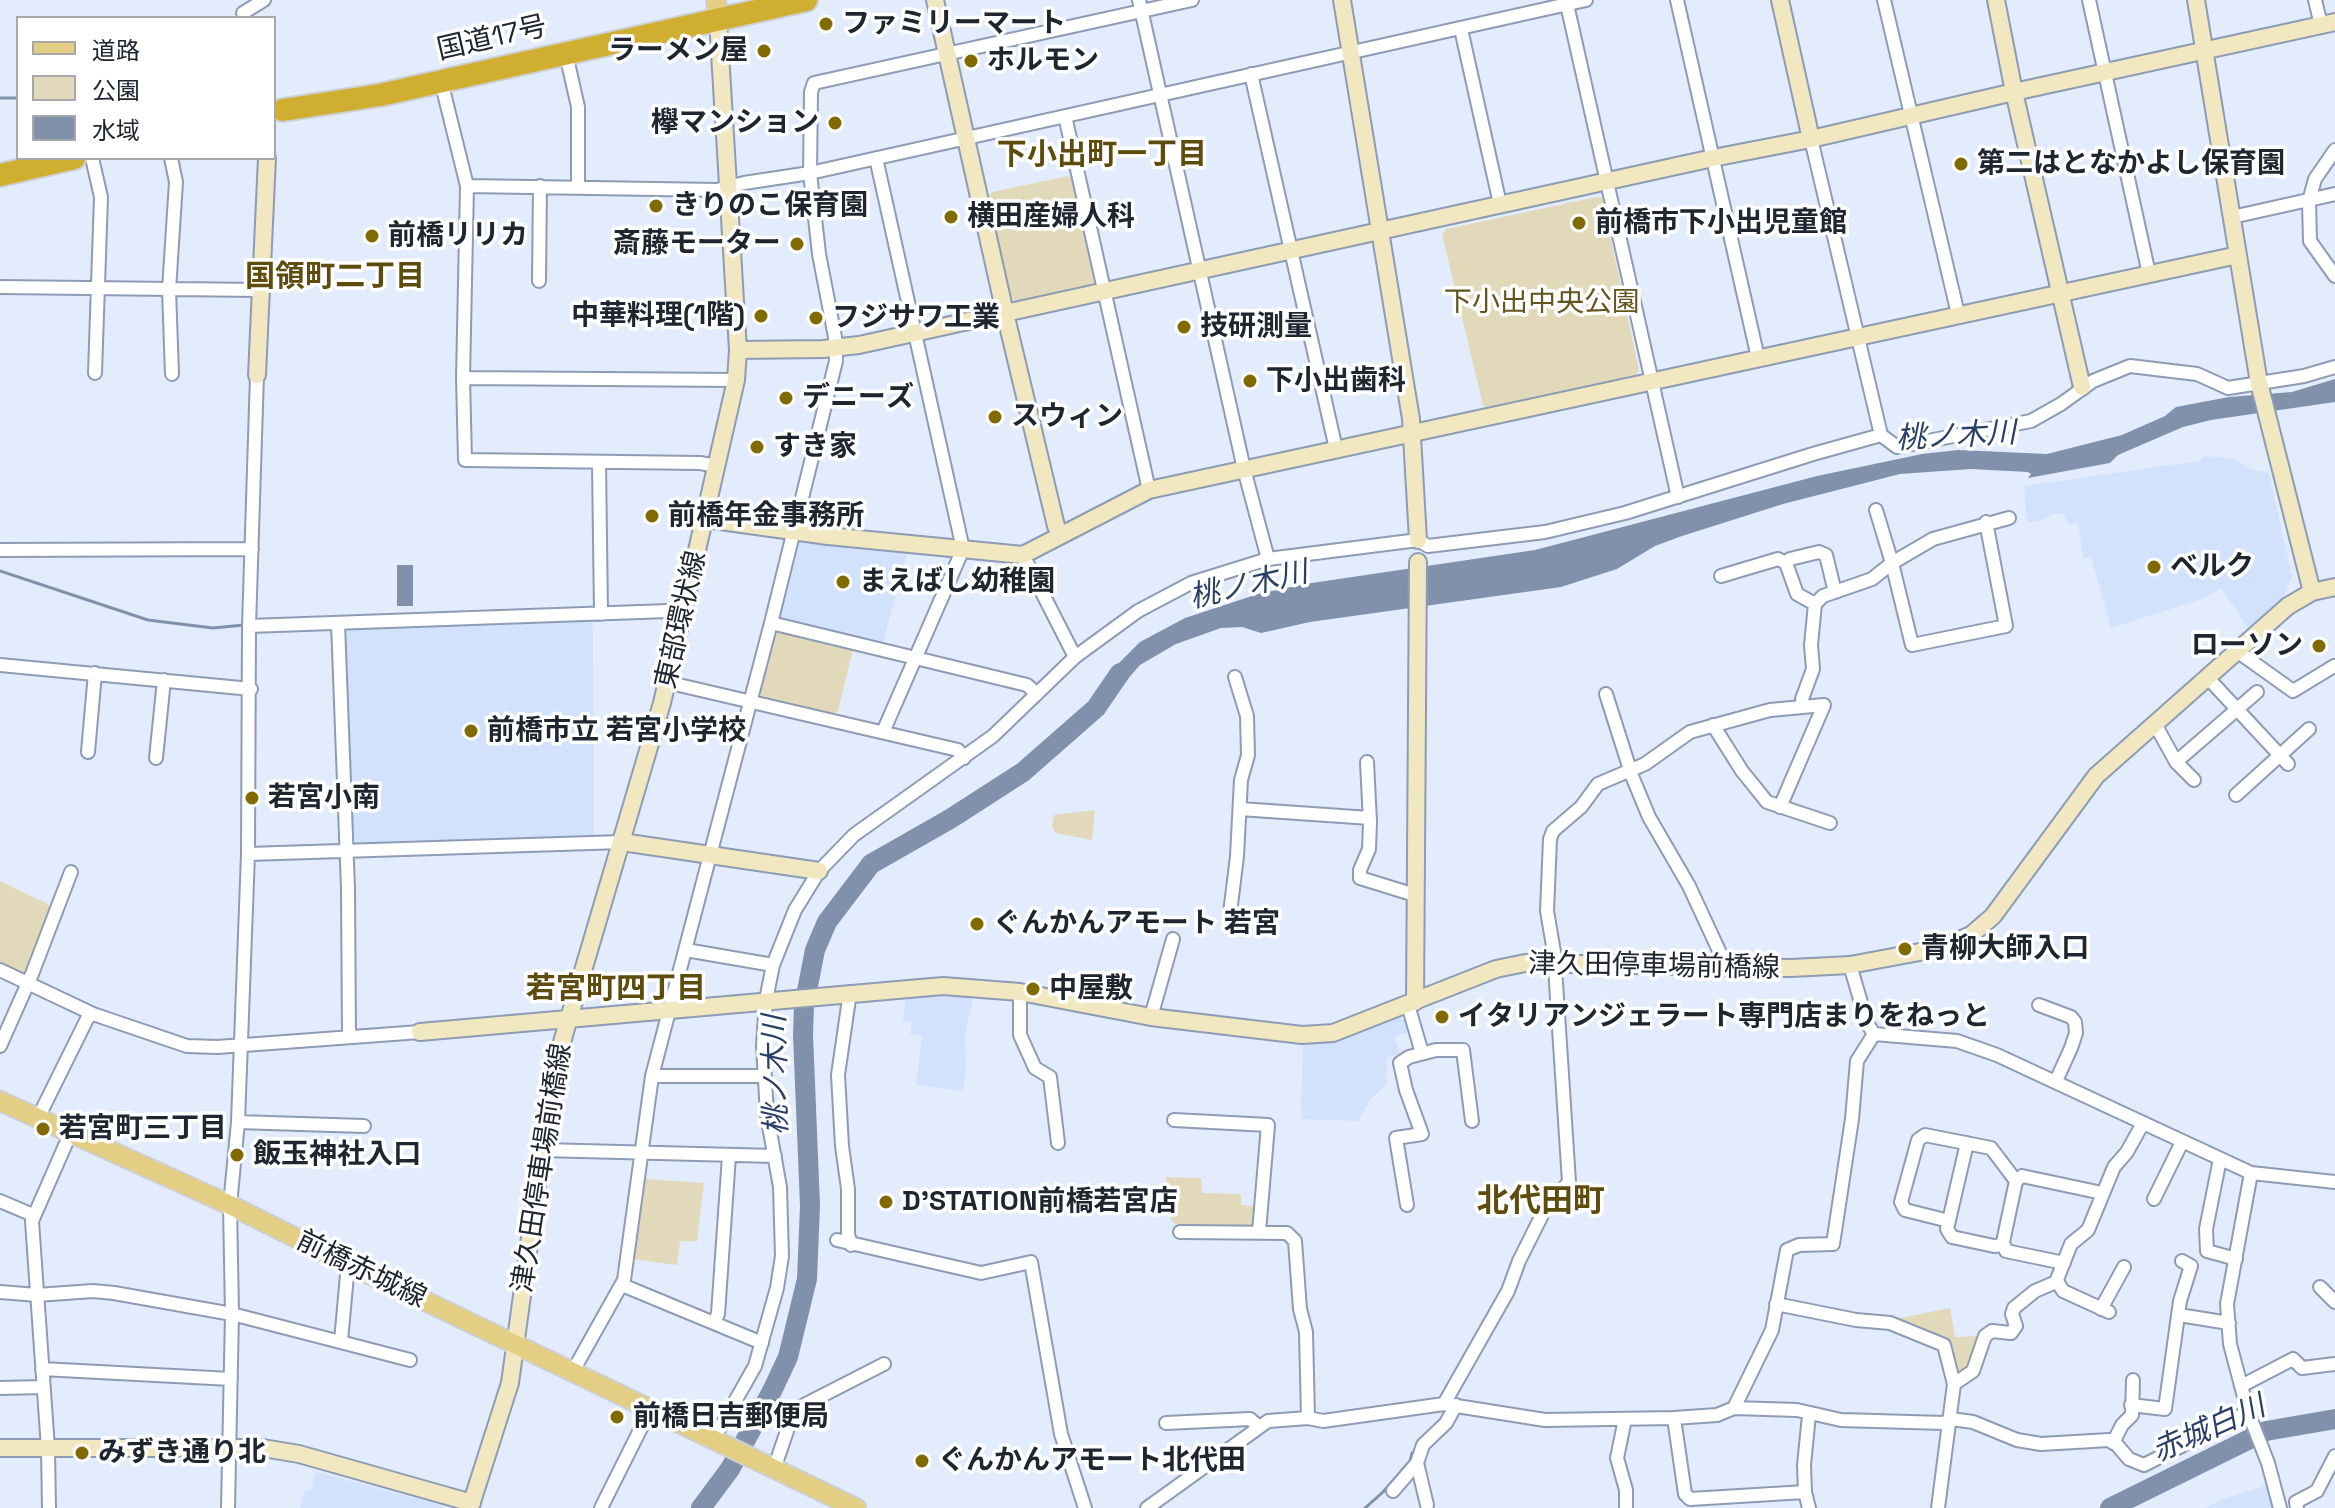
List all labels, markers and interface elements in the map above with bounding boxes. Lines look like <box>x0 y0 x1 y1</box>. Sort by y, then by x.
place label: ファミリーマート <box>842 7 1066 41</box>
street label: 国道17号 <box>434 10 550 68</box>
marker: ファミリーマート <box>817 15 835 33</box>
legend <box>16 16 276 160</box>
place label: ラーメン屋 <box>608 34 748 68</box>
text: 道路 <box>92 35 140 66</box>
marker: ラーメン屋 <box>755 42 773 60</box>
place label: ホルモン <box>987 44 1099 78</box>
marker: ホルモン <box>962 52 980 70</box>
text: 公園 <box>92 75 140 106</box>
place label: 欅マンション <box>651 106 819 140</box>
marker: 欅マンション <box>826 114 844 132</box>
text: 水域 <box>92 115 140 146</box>
district label: 下小出町一丁目 <box>997 138 1207 174</box>
place label: 第二はとなかよし保育園 <box>1977 147 2285 181</box>
marker: 第二はとなかよし保育園 <box>1952 155 1970 173</box>
place label: きりのこ保育園 <box>672 189 868 223</box>
marker: きりのこ保育園 <box>647 197 665 215</box>
place label: 横田産婦人科 <box>967 200 1135 234</box>
place label: 前橋市下小出児童館 <box>1595 206 1847 240</box>
marker: 横田産婦人科 <box>942 208 960 226</box>
marker: 前橋市下小出児童館 <box>1570 214 1588 232</box>
place label: 前橋リリカ <box>388 219 528 253</box>
marker: 前橋リリカ <box>363 227 381 245</box>
place label: 斎藤モーター <box>613 227 781 261</box>
marker: 斎藤モーター <box>788 235 806 253</box>
district label: 国領町二丁目 <box>245 260 425 296</box>
park label: 下小出中央公園 <box>1444 286 1640 320</box>
place label: 中華料理(1階) <box>571 299 745 333</box>
place label: フジサワ工業 <box>832 301 1000 335</box>
marker: 中華料理(1階) <box>752 307 770 325</box>
marker: フジサワ工業 <box>807 309 825 327</box>
place label: 技研測量 <box>1200 310 1312 344</box>
marker: 技研測量 <box>1175 318 1193 336</box>
place label: 下小出歯科 <box>1266 364 1406 398</box>
marker: 下小出歯科 <box>1241 372 1259 390</box>
place label: デニーズ <box>802 381 914 415</box>
marker: デニーズ <box>777 389 795 407</box>
place label: スウィン <box>1011 400 1123 434</box>
marker: スウィン <box>986 408 1004 426</box>
water label: 桃ノ木川 <box>1895 416 2017 458</box>
place label: すき家 <box>773 430 857 464</box>
marker: すき家 <box>748 438 766 456</box>
place label: 前橋年金事務所 <box>668 499 864 533</box>
marker: 前橋年金事務所 <box>643 507 661 525</box>
street label: 東部環状線 <box>650 548 714 692</box>
place label: ベルク <box>2170 550 2254 584</box>
water label: 桃ノ木川 <box>1186 555 1312 617</box>
marker: ベルク <box>2145 558 2163 576</box>
place label: まえばし幼稚園 <box>859 565 1055 599</box>
marker: まえばし幼稚園 <box>834 573 852 591</box>
place label: ローソン <box>2191 629 2303 663</box>
marker: ローソン <box>2310 637 2328 655</box>
place label: 前橋市立 若宮小学校 <box>487 714 746 748</box>
marker: 前橋市立 若宮小学校 <box>462 722 480 740</box>
place label: 若宮小南 <box>268 781 380 815</box>
marker: 若宮小南 <box>243 789 261 807</box>
place label: ぐんかんアモート 若宮 <box>993 907 1280 941</box>
marker: ぐんかんアモート 若宮 <box>968 915 986 933</box>
place label: 青柳大師入口 <box>1921 932 2089 966</box>
marker: 青柳大師入口 <box>1896 940 1914 958</box>
street label: 津久田停車場前橋線 <box>1528 948 1780 986</box>
district label: 若宮町四丁目 <box>526 972 706 1008</box>
place label: 中屋敷 <box>1049 972 1133 1006</box>
marker: 中屋敷 <box>1024 980 1042 998</box>
place label: イタリアンジェラート専門店まりをねっと <box>1458 1000 1990 1034</box>
marker: イタリアンジェラート専門店まりをねっと <box>1433 1008 1451 1026</box>
water label: 桃ノ木川 <box>758 1015 796 1135</box>
street label: 津久田停車場前橋線 <box>507 1041 579 1295</box>
place label: 若宮町三丁目 <box>59 1112 227 1146</box>
marker: 若宮町三丁目 <box>34 1120 52 1138</box>
place label: 飯玉神社入口 <box>253 1138 421 1172</box>
marker: 飯玉神社入口 <box>228 1146 246 1164</box>
district label: 北代田町 <box>1477 1183 1605 1221</box>
place label: D'STATION前橋若宮店 <box>902 1185 1177 1219</box>
marker: D'STATION前橋若宮店 <box>877 1193 895 1211</box>
street label: 前橋赤城線 <box>291 1224 431 1316</box>
water label: 赤城白川 <box>2147 1389 2271 1471</box>
place label: 前橋日吉郵便局 <box>633 1400 829 1434</box>
marker: 前橋日吉郵便局 <box>608 1408 626 1426</box>
place label: みずき通り北 <box>98 1436 266 1470</box>
marker: みずき通り北 <box>73 1444 91 1462</box>
place label: ぐんかんアモート北代田 <box>938 1444 1246 1478</box>
marker: ぐんかんアモート北代田 <box>913 1452 931 1470</box>

